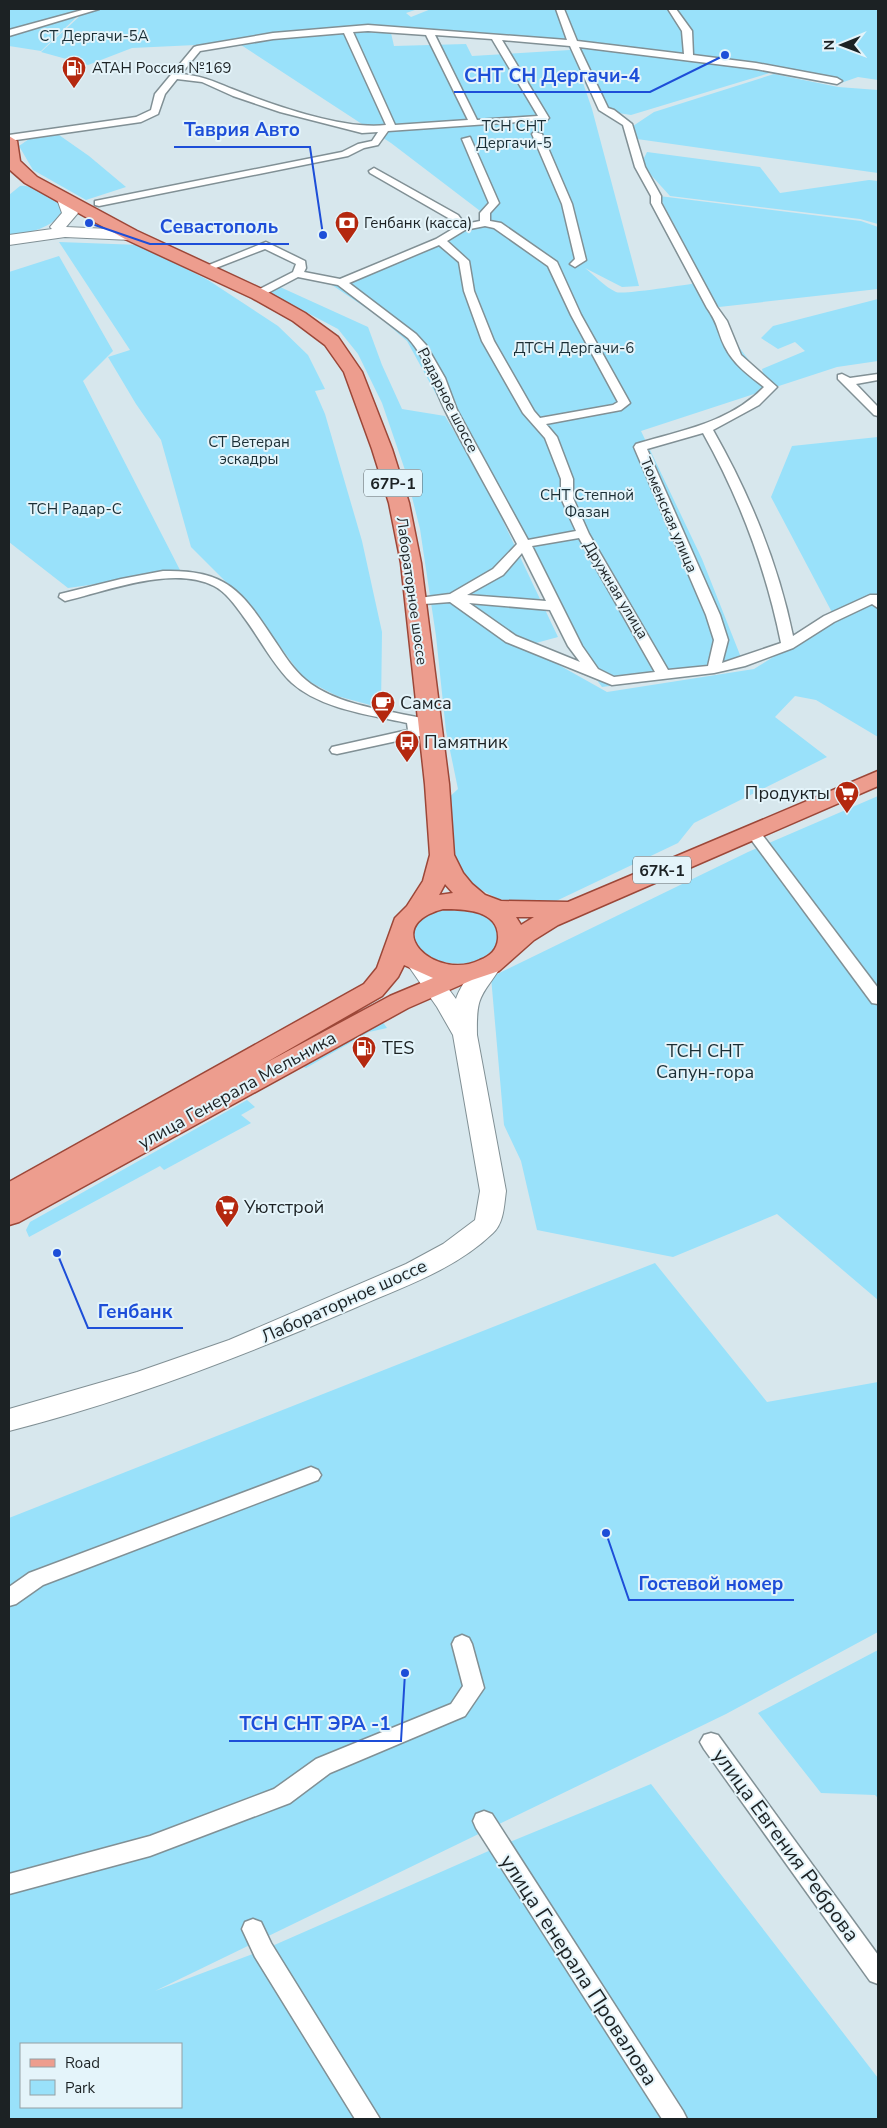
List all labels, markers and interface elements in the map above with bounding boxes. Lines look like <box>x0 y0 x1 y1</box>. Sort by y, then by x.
north arrow <box>817 20 867 70</box>
park label: СТ Дергачи-5А <box>39 26 149 46</box>
text: N <box>820 40 839 51</box>
fuel station icon: АТАН Россия №169 <box>61 55 87 89</box>
place label: АТАН Россия №169 <box>92 58 232 78</box>
callout: СНТ СН Дергачи-4 <box>454 58 650 92</box>
text: СНТ СН Дергачи-4 <box>464 63 640 89</box>
callout: Таврия Авто <box>174 113 310 147</box>
park label: ТСН СНТ Дергачи-5 <box>476 116 552 153</box>
text: Таврия Авто <box>184 117 300 143</box>
callout: Севастополь <box>150 210 289 244</box>
bank icon: Генбанк (касса) <box>334 210 360 244</box>
place label: Генбанк (касса) <box>364 213 472 233</box>
text: Севастополь <box>160 214 278 240</box>
park label: ДТСН Дергачи-6 <box>514 338 634 358</box>
street label: Радарное шоссе <box>413 344 483 456</box>
park label: СТ Ветеран эскадры <box>208 432 290 469</box>
street label: Тюменская улица <box>636 454 702 576</box>
road number: 67Р-1 <box>364 469 422 496</box>
park label: СНТ Степной Фазан <box>540 485 634 522</box>
park label: ТСН Радар-С <box>28 499 122 519</box>
street label: Лабораторное шоссе <box>392 516 432 666</box>
street label: Дружная улица <box>579 537 653 643</box>
cafe icon: Самса <box>370 690 396 724</box>
place label: Самса <box>400 691 452 715</box>
bus stop icon: Памятник <box>394 729 420 763</box>
place label: Памятник <box>424 730 508 754</box>
supermarket icon: Продукты <box>834 780 860 814</box>
place label: Продукты <box>745 781 830 805</box>
road number: 67К-1 <box>633 856 691 884</box>
street label: улица Генерала Мельника <box>134 1025 340 1155</box>
fuel station icon: TES <box>351 1035 377 1069</box>
place label: TES <box>382 1036 414 1060</box>
park label: ТСН СНТ Сапун-гора <box>656 1039 754 1084</box>
supermarket icon: Уютстрой <box>214 1194 240 1228</box>
place label: Уютстрой <box>243 1195 324 1219</box>
street label: Лабораторное шоссе <box>257 1254 431 1348</box>
callout: Генбанк <box>88 1294 183 1328</box>
text: Генбанк <box>98 1299 173 1325</box>
callout: Гостевой номер <box>629 1566 794 1600</box>
text: Гостевой номер <box>639 1571 783 1597</box>
callout: ТСН СНТ ЭРА -1 <box>229 1707 401 1741</box>
text: ТСН СНТ ЭРА -1 <box>239 1711 391 1737</box>
street label: улица Евгения Реброва <box>706 1743 866 1947</box>
street label: улица Генерала Провалова <box>494 1849 664 2091</box>
legend <box>20 2043 182 2108</box>
text: Road <box>65 2053 100 2073</box>
text: Park <box>65 2078 95 2098</box>

